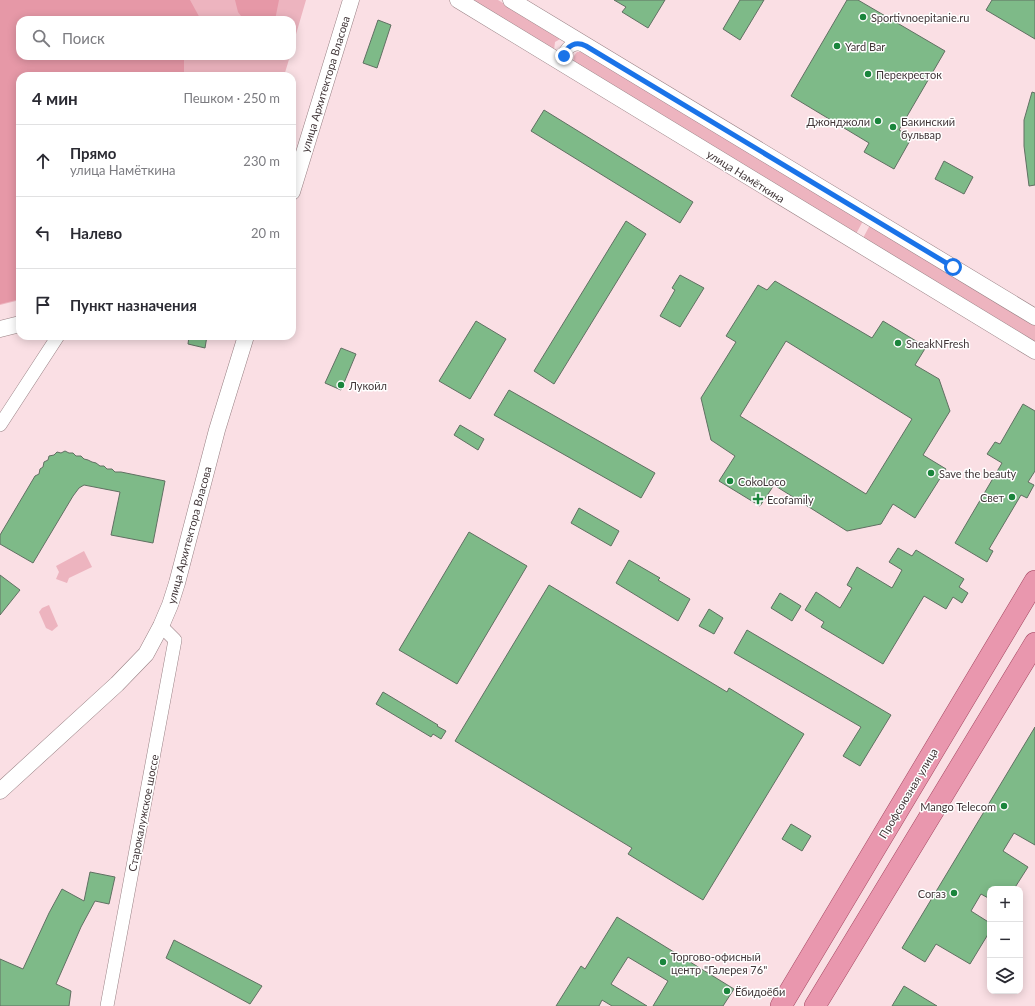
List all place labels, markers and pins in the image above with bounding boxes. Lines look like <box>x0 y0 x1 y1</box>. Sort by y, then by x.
place label: Sportivnoepitanie.ru <box>871 11 969 24</box>
marker: Sportivnoepitanie.ru <box>858 12 868 22</box>
place label: Yard Bar <box>845 40 885 53</box>
marker: Yard Bar <box>832 41 842 51</box>
place label: Перекресток <box>876 68 942 81</box>
marker: Перекресток <box>863 69 873 79</box>
place label: Джонджоли <box>806 115 870 128</box>
place label: Бакинский бульвар <box>901 115 955 141</box>
marker: Джонджоли <box>873 116 883 126</box>
marker: Бакинский бульвар <box>888 122 898 132</box>
place label: SneakNFresh <box>906 337 969 350</box>
marker: SneakNFresh <box>893 338 903 348</box>
place label: Лукойл <box>348 379 387 392</box>
marker: Лукойл <box>336 380 346 390</box>
place label: Save the beauty <box>939 467 1017 480</box>
marker: Save the beauty <box>926 468 936 478</box>
place label: CokoLoco <box>738 475 786 488</box>
marker: CokoLoco <box>725 476 735 486</box>
place label: Свет <box>980 491 1004 504</box>
marker: Свет <box>1007 492 1017 502</box>
marker: Ecofamily <box>752 493 764 505</box>
place label: Ecofamily <box>767 493 814 506</box>
place label: Mango Telecom <box>920 800 996 813</box>
marker: Mango Telecom <box>999 801 1009 811</box>
place label: Согаз <box>918 887 946 900</box>
marker: Согаз <box>949 888 959 898</box>
place label: Торгово-офисный центр "Галерея 76" <box>671 950 767 976</box>
marker: Торгово-офисный центр "Галерея 76" <box>658 957 668 967</box>
place label: Ёбидоёби <box>735 985 785 998</box>
marker: Ёбидоёби <box>722 986 732 996</box>

